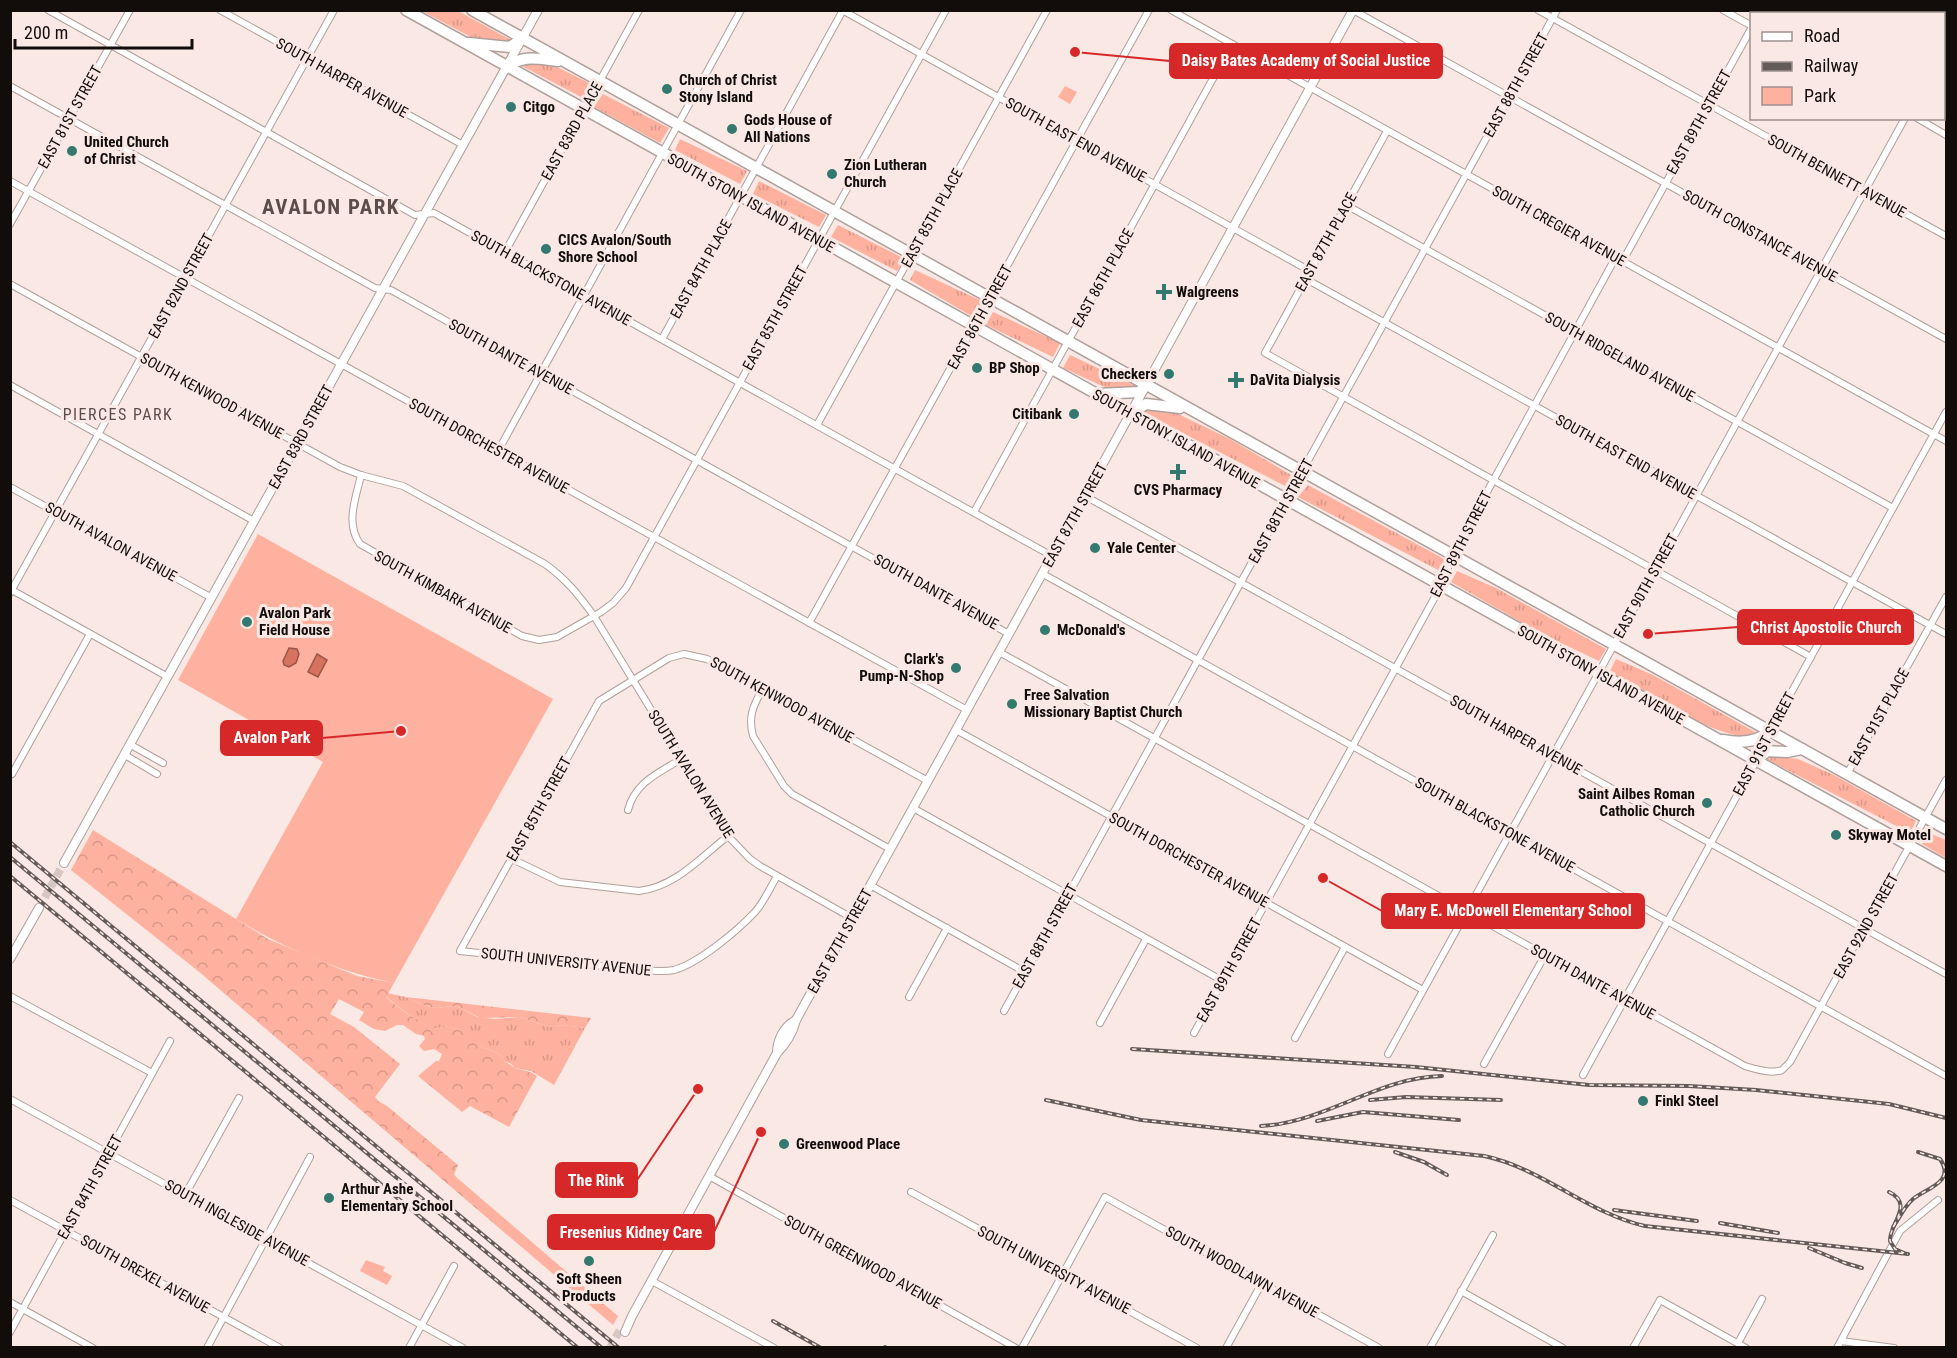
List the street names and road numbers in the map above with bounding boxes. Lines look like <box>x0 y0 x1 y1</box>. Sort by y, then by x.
street label: EAST 88TH STREET <box>1480 29 1552 140</box>
street label: SOUTH HARPER AVENUE <box>273 34 411 122</box>
street label: EAST 81ST STREET <box>34 62 106 172</box>
street label: EAST 89TH STREET <box>1663 66 1735 177</box>
street label: EAST 83RD PLACE <box>538 79 606 183</box>
street label: SOUTH EAST END AVENUE <box>1002 94 1150 186</box>
street label: SOUTH BENNETT AVENUE <box>1765 130 1909 222</box>
street label: SOUTH STONY ISLAND AVENUE <box>664 149 838 257</box>
street label: EAST 85TH PLACE <box>897 165 967 271</box>
street label: SOUTH CREGIER AVENUE <box>1489 182 1629 270</box>
street label: SOUTH CONSTANCE AVENUE <box>1680 186 1840 286</box>
street label: EAST 87TH PLACE <box>1291 189 1361 295</box>
street label: EAST 84TH PLACE <box>666 216 736 322</box>
street label: EAST 86TH PLACE <box>1068 225 1138 331</box>
street label: SOUTH BLACKSTONE AVENUE <box>468 226 634 330</box>
street label: EAST 82ND STREET <box>145 230 217 342</box>
street label: EAST 86TH STREET <box>944 261 1016 372</box>
street label: EAST 85TH STREET <box>739 262 811 373</box>
street label: SOUTH RIDGELAND AVENUE <box>1542 308 1698 406</box>
street label: SOUTH DANTE AVENUE <box>446 315 576 399</box>
street label: SOUTH KENWOOD AVENUE <box>137 349 287 443</box>
street label: EAST 83RD STREET <box>265 382 337 492</box>
street label: SOUTH STONY ISLAND AVENUE <box>1089 385 1263 493</box>
street label: SOUTH DORCHESTER AVENUE <box>406 394 572 498</box>
street label: SOUTH EAST END AVENUE <box>1552 411 1700 503</box>
street label: EAST 88TH STREET <box>1245 455 1317 566</box>
street label: EAST 87TH STREET <box>1039 459 1111 570</box>
street label: EAST 89TH STREET <box>1427 488 1496 600</box>
street label: SOUTH AVALON AVENUE <box>42 498 180 586</box>
street label: EAST 90TH STREET <box>1610 530 1682 641</box>
street label: SOUTH KIMBARK AVENUE <box>371 547 515 637</box>
street label: SOUTH DANTE AVENUE <box>871 550 1001 634</box>
street label: SOUTH STONY ISLAND AVENUE <box>1514 621 1688 729</box>
street label: SOUTH KENWOOD AVENUE <box>707 653 857 747</box>
street label: EAST 91ST PLACE <box>1845 665 1913 769</box>
street label: EAST 91ST STREET <box>1729 689 1799 799</box>
street label: SOUTH HARPER AVENUE <box>1447 691 1585 779</box>
street label: SOUTH AVALON AVENUE <box>644 707 738 841</box>
street label: EAST 85TH STREET <box>503 753 575 864</box>
street label: SOUTH BLACKSTONE AVENUE <box>1412 773 1578 877</box>
street label: SOUTH DORCHESTER AVENUE <box>1106 808 1272 912</box>
street label: EAST 92ND STREET <box>1830 870 1902 982</box>
street label: EAST 88TH STREET <box>1009 880 1081 991</box>
street label: EAST 87TH STREET <box>804 885 876 996</box>
street label: EAST 89TH STREET <box>1193 914 1265 1025</box>
street label: SOUTH DANTE AVENUE <box>1528 940 1658 1024</box>
street label: SOUTH UNIVERSITY AVENUE <box>480 944 652 980</box>
street label: EAST 84TH STREET <box>54 1131 126 1242</box>
street label: SOUTH INGLESIDE AVENUE <box>162 1176 312 1270</box>
street label: SOUTH GREENWOOD AVENUE <box>781 1211 945 1313</box>
street label: SOUTH UNIVERSITY AVENUE <box>974 1222 1134 1318</box>
street label: SOUTH WOODLAWN AVENUE <box>1162 1222 1322 1322</box>
street label: SOUTH DREXEL AVENUE <box>77 1231 213 1317</box>

